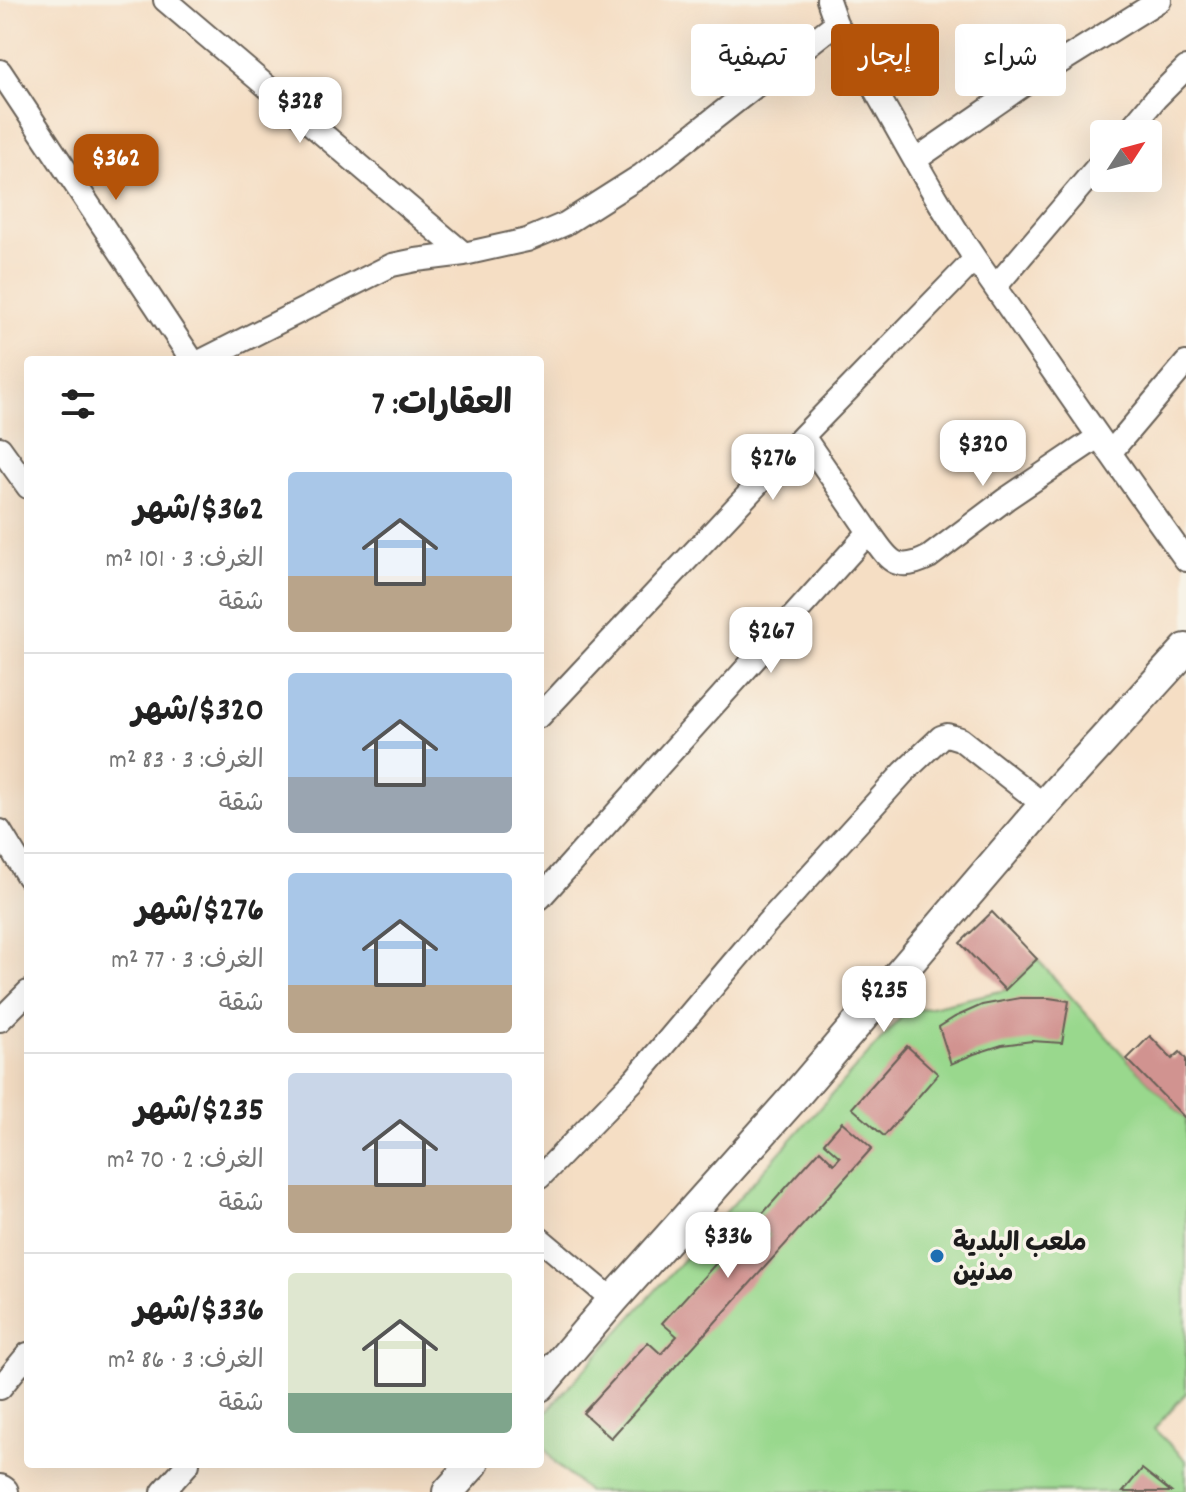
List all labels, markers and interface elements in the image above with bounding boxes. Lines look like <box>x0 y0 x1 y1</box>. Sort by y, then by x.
chip: تصفية <box>691 24 815 96</box>
chip: إيجار <box>831 24 939 96</box>
chip: شراء <box>955 24 1066 96</box>
pin: $328 <box>253 77 347 145</box>
text: $328 <box>277 84 323 121</box>
north arrow <box>1090 120 1162 192</box>
map controls <box>1090 120 1162 192</box>
pin: $362 <box>69 134 163 202</box>
text: $362 <box>92 141 140 178</box>
icon: filters <box>56 382 100 426</box>
text: العقارات: 7 <box>372 382 512 431</box>
pin: $320 <box>936 420 1030 488</box>
text: $320 <box>958 427 1008 464</box>
pin: $276 <box>726 434 820 502</box>
text: $276 <box>749 441 797 478</box>
text: $362/شهر <box>134 487 264 536</box>
icon: home <box>352 504 448 600</box>
text: الغرف: 3 · 101 m² <box>105 542 264 579</box>
text: شقة <box>219 585 264 622</box>
pin: $267 <box>724 607 818 675</box>
text: $267 <box>747 614 795 651</box>
text: $320/شهر <box>132 688 264 737</box>
icon: home <box>352 705 448 801</box>
text: الغرف: 3 · 83 m² <box>109 743 264 780</box>
text: شقة <box>219 786 264 823</box>
text: $276/شهر <box>136 888 264 937</box>
icon: home <box>352 905 448 1001</box>
text: الغرف: 3 · 77 m² <box>111 943 264 980</box>
pin: $235 <box>837 966 931 1034</box>
text: $235 <box>860 973 908 1010</box>
text: شقة <box>219 986 264 1023</box>
text: $235/شهر <box>135 1088 264 1137</box>
icon: home <box>352 1105 448 1201</box>
text: الغرف: 2 · 70 m² <box>107 1143 264 1180</box>
text: شقة <box>219 1186 264 1223</box>
pin: $336 <box>681 1212 775 1280</box>
text: $336 <box>703 1219 753 1256</box>
place label: ملعب البلدية مدنين <box>953 1226 1087 1293</box>
marker: ملعب البلدية مدنين <box>928 1247 946 1265</box>
text: $336/شهر <box>134 1288 264 1337</box>
icon: home <box>352 1305 448 1401</box>
text: الغرف: 3 · 86 m² <box>108 1343 264 1380</box>
text: شقة <box>219 1386 264 1423</box>

